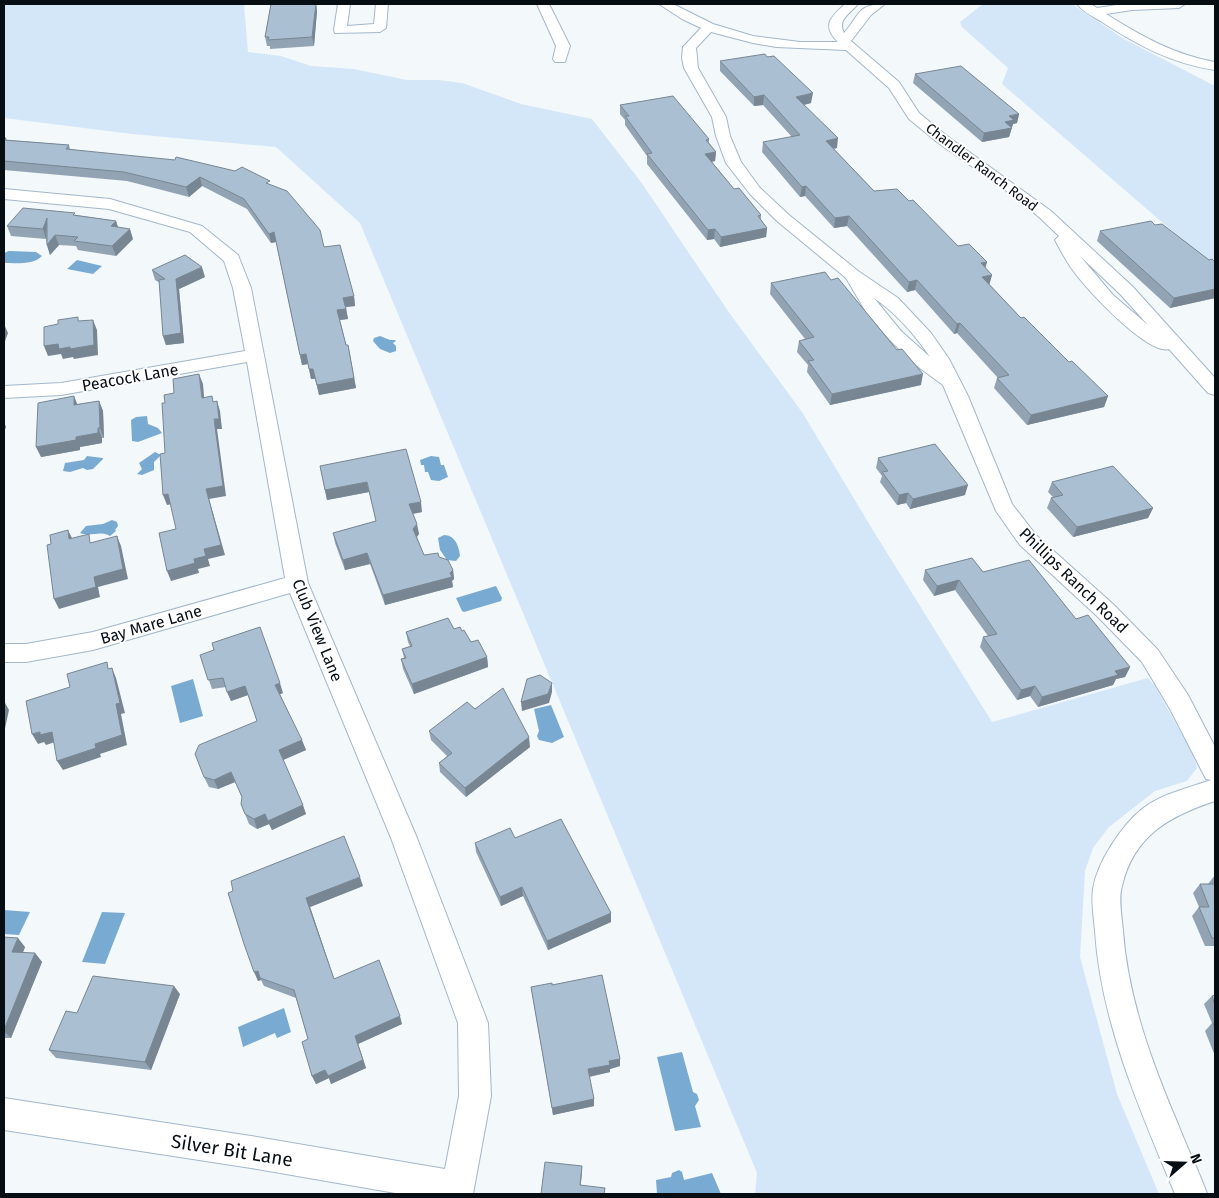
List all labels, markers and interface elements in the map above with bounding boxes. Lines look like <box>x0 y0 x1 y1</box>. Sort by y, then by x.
street label: Chandler Ranch Road <box>922 120 1041 215</box>
street label: Peacock Lane <box>80 360 180 395</box>
street label: Phillips Ranch Road <box>1015 524 1132 637</box>
street label: Club View Lane <box>288 576 347 684</box>
street label: Bay Mare Lane <box>98 601 204 648</box>
street label: Silver Bit Lane <box>169 1130 294 1171</box>
north arrow <box>1159 1138 1209 1188</box>
text: N <box>1186 1151 1205 1166</box>

